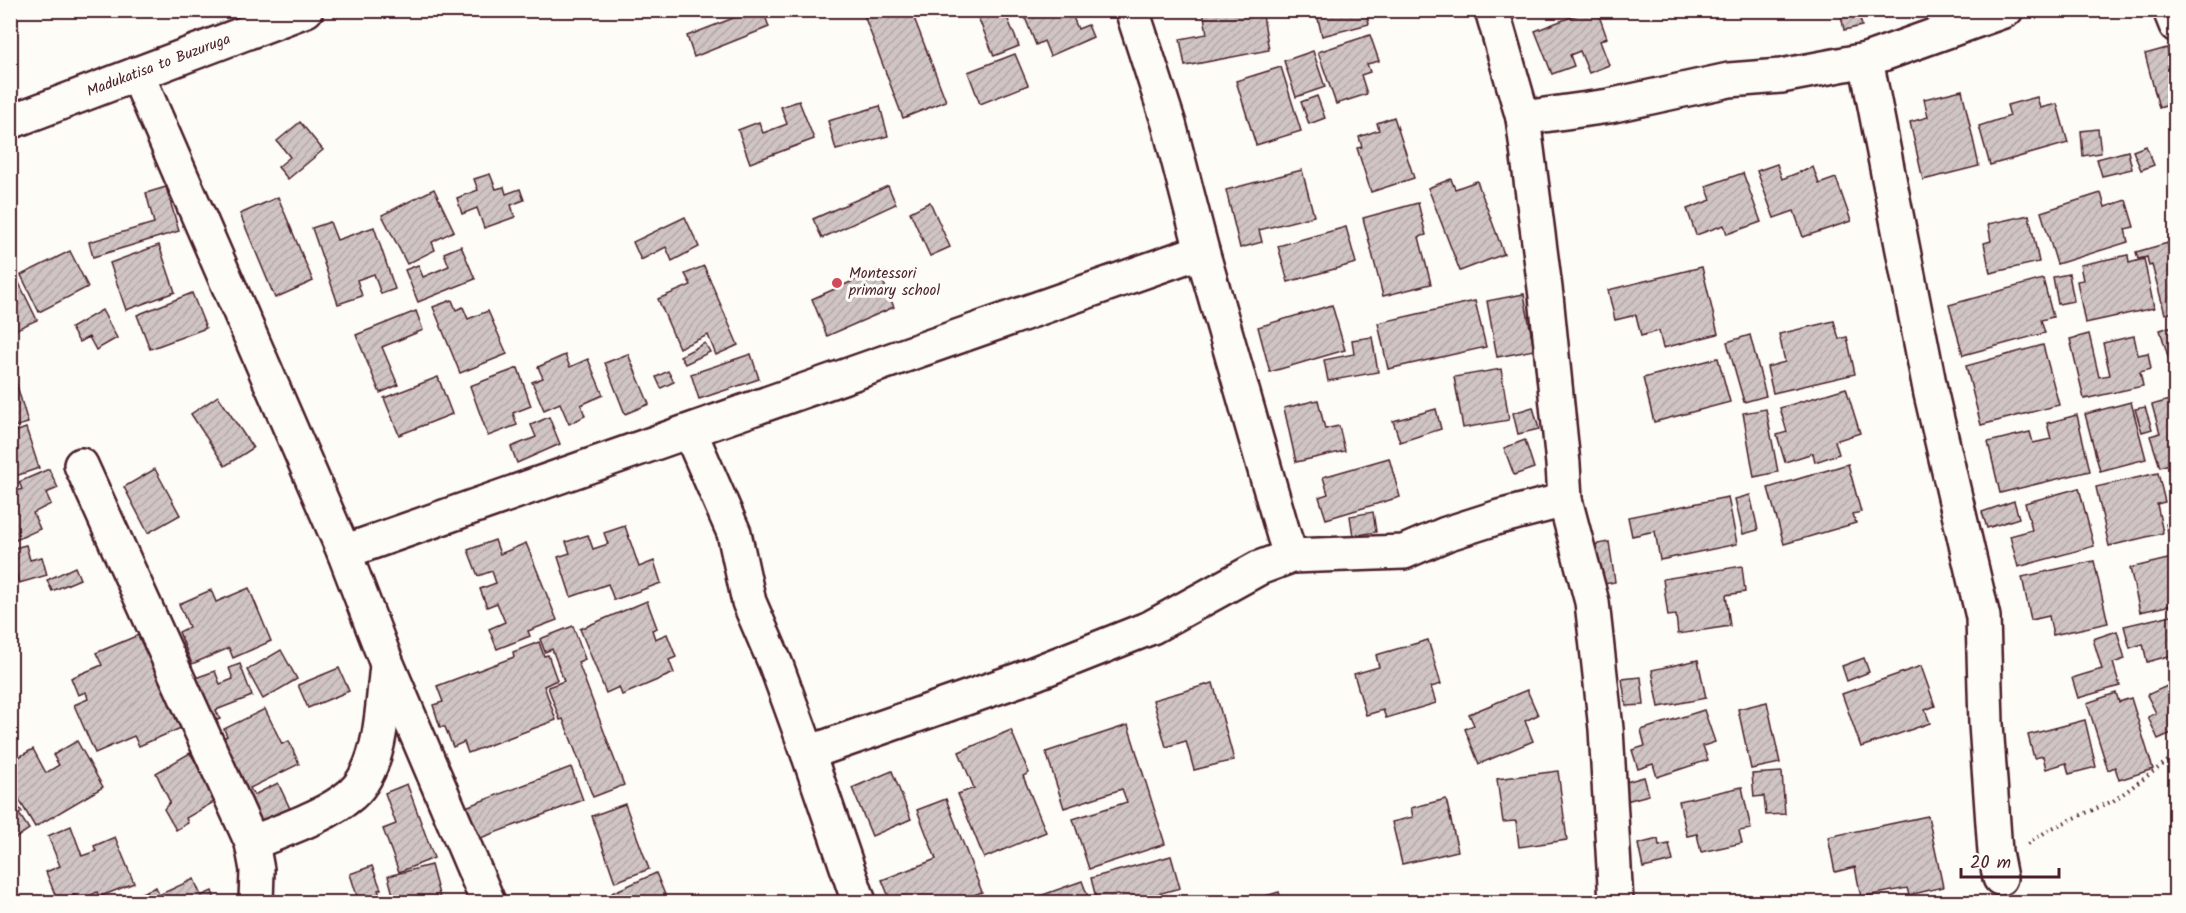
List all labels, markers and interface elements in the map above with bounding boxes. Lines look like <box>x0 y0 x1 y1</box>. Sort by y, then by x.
street label: Madukatisa to Buzuruga <box>83 28 234 104</box>
place label: Montessori primary school <box>848 262 940 303</box>
marker: Montessori primary school <box>830 276 844 290</box>
scale bar <box>1961 841 2058 879</box>
text: 20 m <box>1970 849 2011 878</box>

